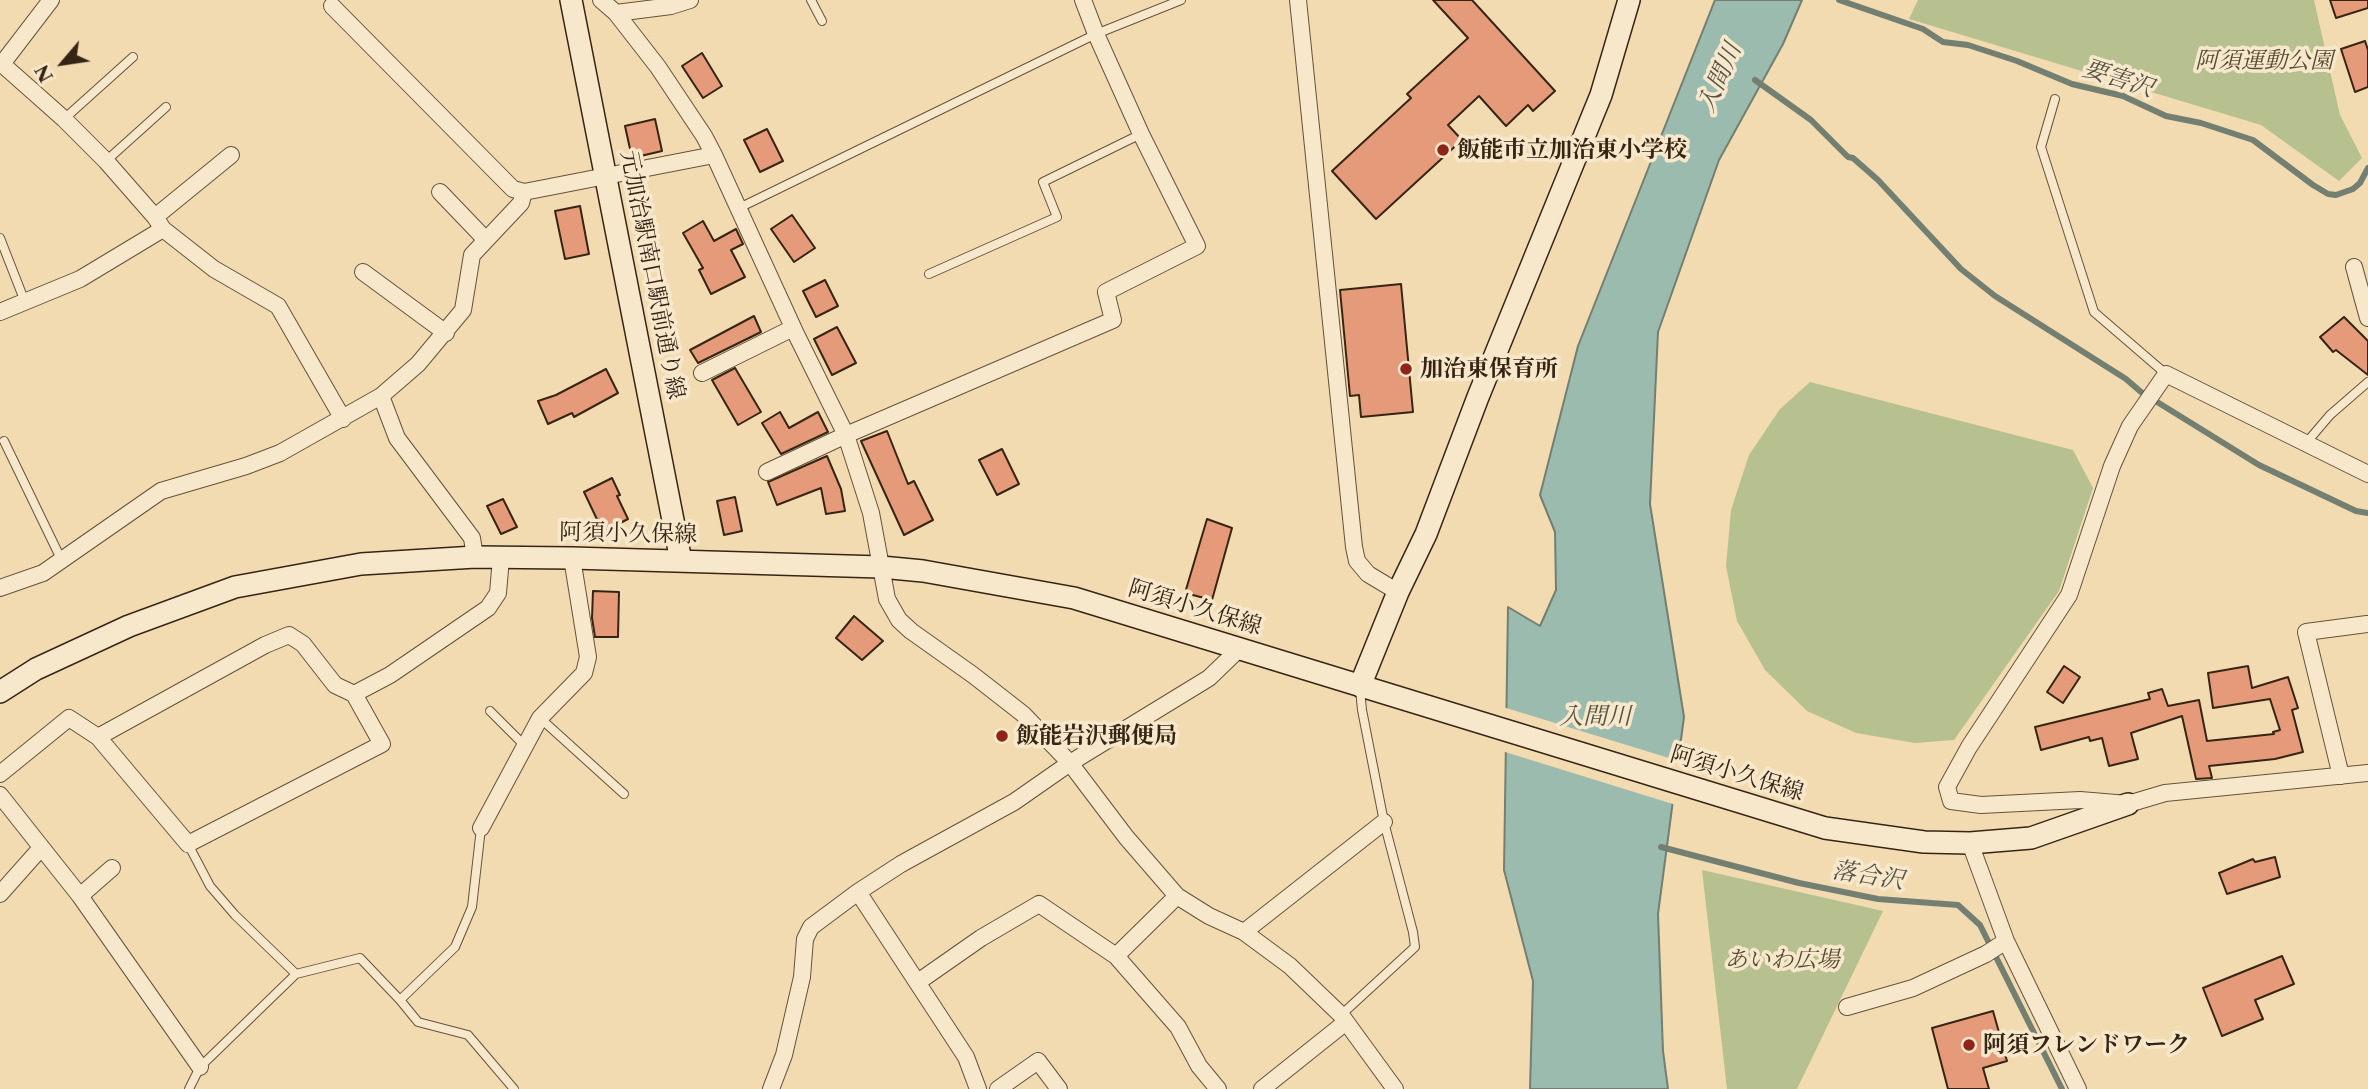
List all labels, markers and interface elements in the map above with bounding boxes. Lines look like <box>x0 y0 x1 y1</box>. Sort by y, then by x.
north arrow <box>28 28 98 98</box>
water label: 入間川 <box>1692 39 1748 117</box>
park label: 阿須運動公園 <box>2195 47 2333 75</box>
water label: 要害沢 <box>2079 54 2157 104</box>
text: N <box>30 61 58 86</box>
place label: 飯能市立加治東小学校 <box>1457 136 1687 164</box>
marker: 飯能市立加治東小学校 <box>1435 142 1451 158</box>
street label: 元加治駅南口駅前通り線 <box>614 148 690 402</box>
place label: 加治東保育所 <box>1420 355 1558 383</box>
marker: 加治東保育所 <box>1398 361 1414 377</box>
street label: 阿須小久保線 <box>559 519 697 549</box>
street label: 阿須小久保線 <box>1125 575 1265 641</box>
water label: 入間川 <box>1559 703 1631 731</box>
place label: 飯能岩沢郵便局 <box>1016 722 1177 750</box>
marker: 飯能岩沢郵便局 <box>994 728 1010 744</box>
street label: 阿須小久保線 <box>1667 741 1807 807</box>
water label: 落合沢 <box>1830 856 1906 896</box>
park label: あいわ広場 <box>1725 946 1839 974</box>
place label: 阿須フレンドワーク <box>1983 1031 2190 1059</box>
marker: 阿須フレンドワーク <box>1961 1037 1977 1053</box>

